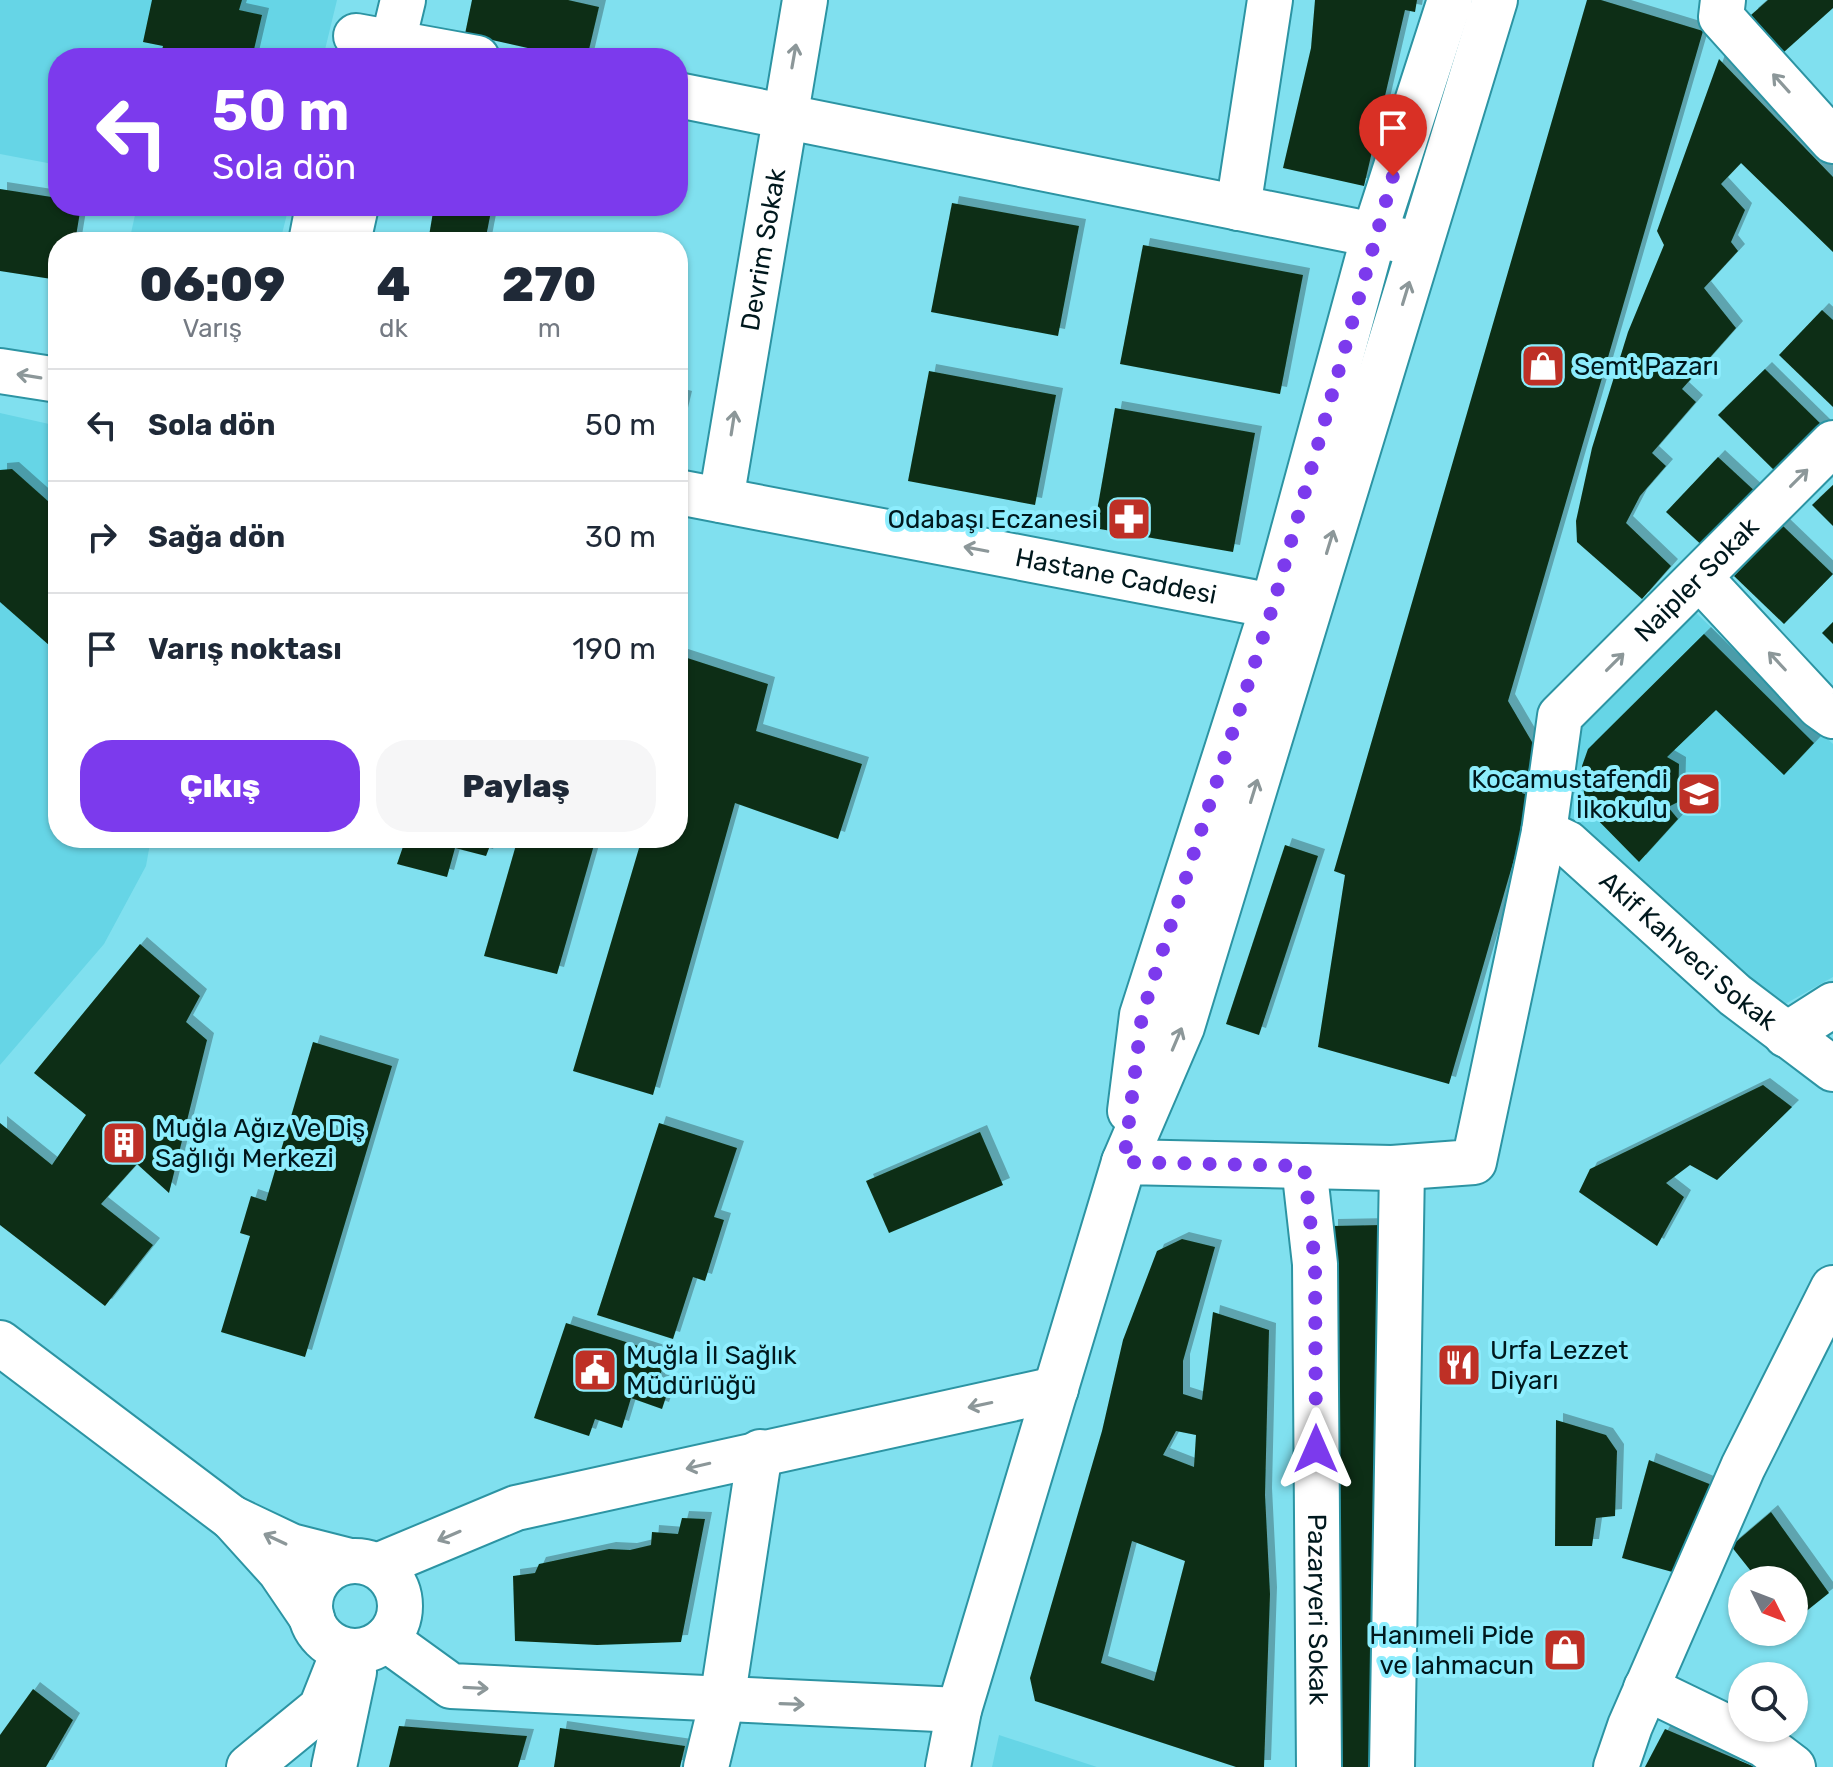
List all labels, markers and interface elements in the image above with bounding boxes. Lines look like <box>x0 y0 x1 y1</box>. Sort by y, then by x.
one-way arrow <box>788 44 803 70</box>
one-way arrow <box>1772 73 1790 93</box>
text: 50 m <box>212 78 349 144</box>
icon: left <box>80 80 184 184</box>
pin <box>1359 94 1427 176</box>
icon: arrive <box>1371 106 1415 150</box>
text: Sola dön <box>212 145 356 188</box>
street label: Devrim Sokak <box>735 166 793 333</box>
text: 06:09 <box>139 256 285 313</box>
text: 4 <box>376 256 411 313</box>
text: 270 <box>502 256 597 313</box>
one-way arrow <box>1399 281 1414 306</box>
text: Varış <box>183 313 242 344</box>
text: dk <box>379 313 408 344</box>
text: m <box>538 313 561 344</box>
shop icon: Semt Pazarı <box>1519 342 1567 390</box>
place label: Semt Pazarı <box>1574 351 1719 382</box>
one-way arrow <box>17 367 42 382</box>
icon: left <box>80 403 124 447</box>
text: Sola dön <box>148 407 275 443</box>
text: 50 m <box>585 407 656 443</box>
one-way arrow <box>727 411 742 437</box>
one-way arrow <box>1789 468 1809 487</box>
pharmacy icon: Odabaşı Eczanesi <box>1105 495 1153 543</box>
place label: Odabaşı Eczanesi <box>887 504 1098 535</box>
street label: Naipler Sokak <box>1628 511 1766 648</box>
icon: right <box>80 515 124 559</box>
text: Sağa dön <box>148 519 285 555</box>
text: 30 m <box>585 519 656 555</box>
one-way arrow <box>1324 530 1338 555</box>
one-way arrow <box>964 541 990 556</box>
street label: Hastane Caddesi <box>1013 542 1219 611</box>
icon: arrive <box>80 627 124 671</box>
text: Varış noktası <box>148 631 342 667</box>
text: 190 m <box>572 631 656 667</box>
one-way arrow <box>1605 652 1625 671</box>
one-way arrow <box>1769 652 1787 672</box>
button: Çıkış <box>80 740 360 832</box>
button: Paylaş <box>376 740 656 832</box>
place label: Kocamustafendi İlkokulu <box>1471 764 1668 825</box>
school or university icon: Kocamustafendi İlkokulu <box>1675 770 1723 818</box>
one-way arrow <box>1247 778 1262 804</box>
street label: Akif Kahveci Sokak <box>1593 865 1783 1038</box>
one-way arrow <box>1170 1027 1185 1052</box>
place label: Muğla Ağız Ve Diş Sağlığı Merkezi <box>155 1113 365 1174</box>
building icon: Muğla Ağız Ve Diş Sağlığı Merkezi <box>100 1119 148 1167</box>
place label: Urfa Lezzet Diyarı <box>1490 1335 1629 1396</box>
place label: Muğla İl Sağlık Müdürlüğü <box>626 1340 797 1401</box>
restaurant icon: Urfa Lezzet Diyarı <box>1435 1341 1483 1389</box>
public building icon: Muğla İl Sağlık Müdürlüğü <box>571 1346 619 1394</box>
one-way arrow <box>967 1398 993 1413</box>
position arrow <box>1274 1407 1358 1491</box>
one-way arrow <box>686 1459 712 1474</box>
street label: Pazaryeri Sokak <box>1301 1514 1334 1706</box>
one-way arrow <box>437 1530 462 1544</box>
one-way arrow <box>264 1531 288 1546</box>
north arrow <box>1728 1566 1808 1646</box>
map controls <box>1728 1566 1808 1742</box>
place label: Hanımeli Pide ve lahmacun <box>1369 1620 1534 1681</box>
shop icon: Hanımeli Pide ve lahmacun <box>1541 1626 1589 1674</box>
button: search <box>1728 1662 1808 1742</box>
one-way arrow <box>462 1680 489 1695</box>
one-way arrow <box>778 1697 805 1712</box>

